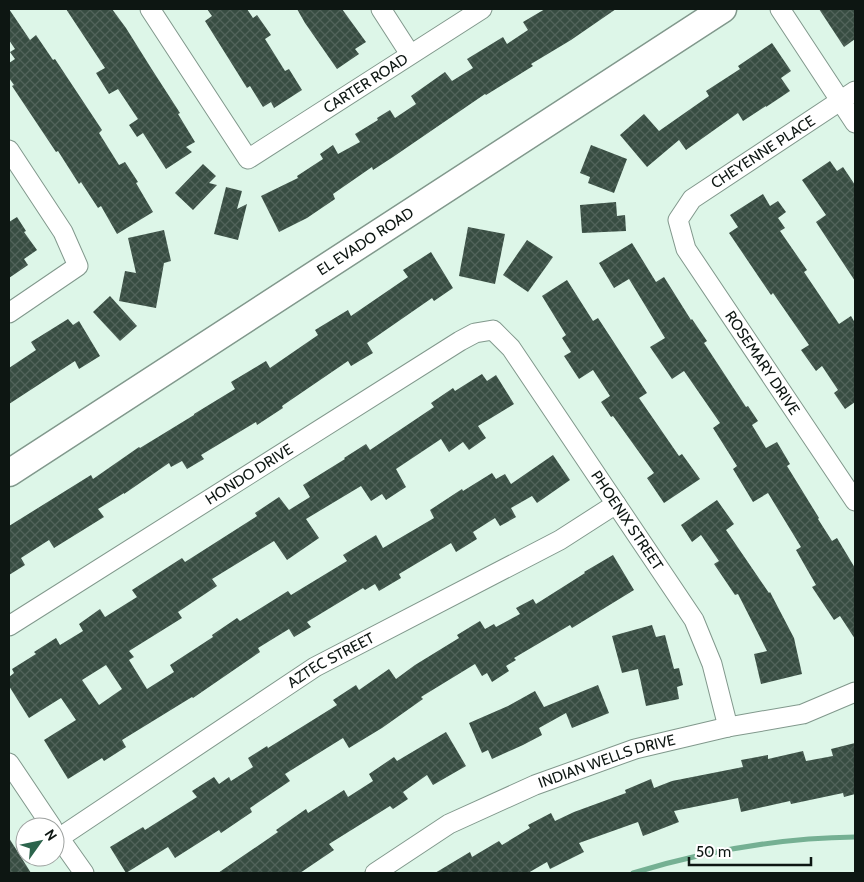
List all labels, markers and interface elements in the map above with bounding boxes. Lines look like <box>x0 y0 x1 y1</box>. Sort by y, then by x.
street label: CARTER ROAD <box>320 50 411 117</box>
street label: CHEYENNE PLACE <box>708 112 818 192</box>
street label: EL EVADO ROAD <box>314 203 417 279</box>
street label: ROSEMARY DRIVE <box>721 308 804 418</box>
street label: HONDO DRIVE <box>202 440 296 509</box>
street label: PHOENIX STREET <box>587 467 667 574</box>
street label: AZTEC STREET <box>284 629 377 692</box>
street label: INDIAN WELLS DRIVE <box>536 731 677 792</box>
north arrow <box>15 817 65 867</box>
text: N <box>41 826 61 844</box>
scale bar <box>689 834 812 866</box>
text: 50 m <box>696 843 731 861</box>

